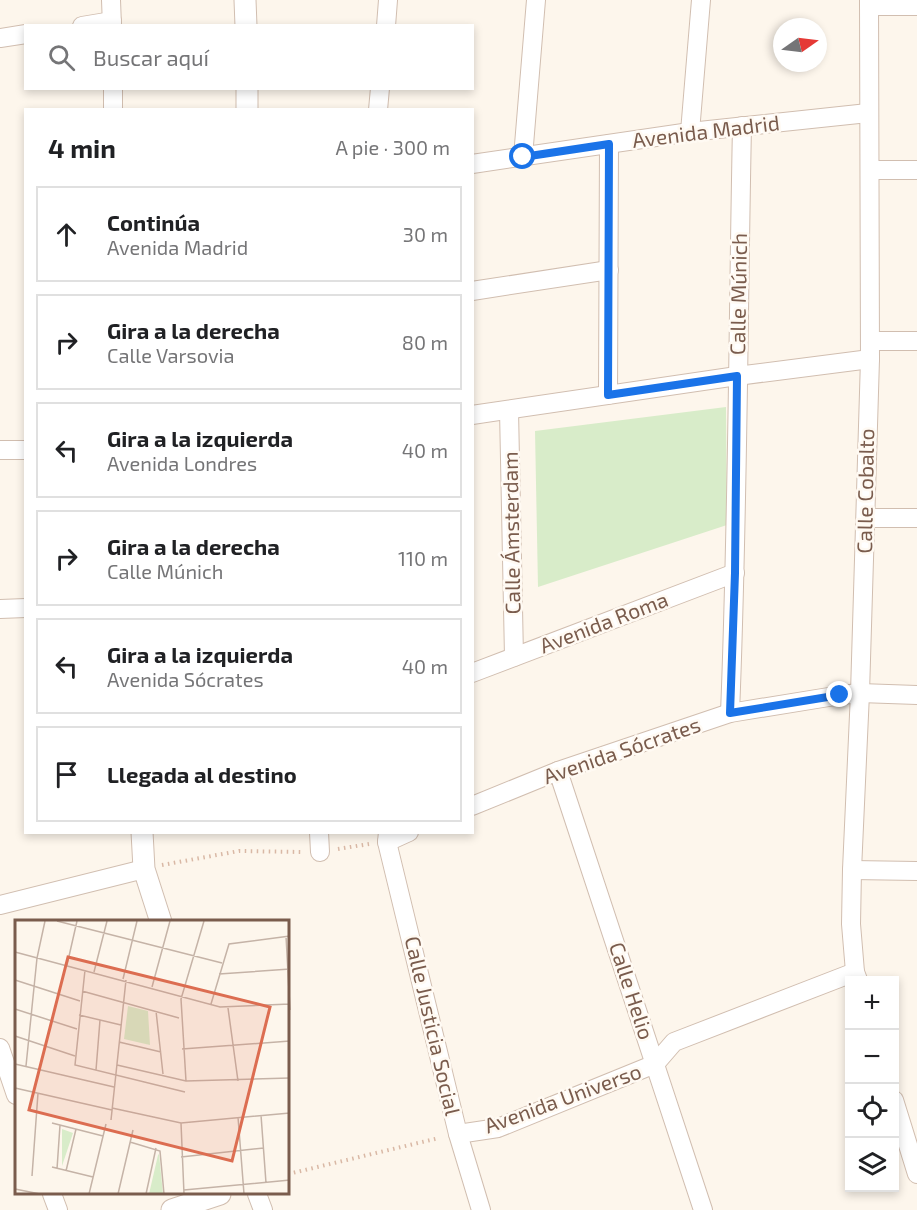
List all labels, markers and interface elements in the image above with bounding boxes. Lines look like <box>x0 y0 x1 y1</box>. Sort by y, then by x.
north arrow <box>773 18 827 72</box>
search box <box>24 24 474 90</box>
icon: search <box>45 41 78 74</box>
text: Buscar aquí <box>93 44 209 70</box>
street label: Avenida Madrid <box>631 109 781 152</box>
text: 4 min <box>48 132 116 163</box>
text: A pie · 300 m <box>335 135 450 159</box>
route start <box>509 143 535 169</box>
text: Continúa <box>107 209 200 235</box>
icon: ahead <box>50 218 83 251</box>
text: 30 m <box>403 222 448 246</box>
street label: Calle Múnich <box>724 233 751 355</box>
text: Avenida Madrid <box>107 235 248 259</box>
text: Gira a la derecha <box>107 317 280 343</box>
icon: right <box>50 326 83 359</box>
text: 80 m <box>402 330 448 354</box>
text: Calle Varsovia <box>107 343 235 367</box>
text: Gira a la izquierda <box>107 425 293 451</box>
street label: Calle Cobalto <box>851 428 878 554</box>
icon: left <box>50 434 83 467</box>
text: 40 m <box>402 438 448 462</box>
text: Avenida Londres <box>107 451 257 475</box>
street label: Calle Ámsterdam <box>497 451 524 615</box>
text: Gira a la derecha <box>107 533 280 559</box>
icon: right <box>50 542 83 575</box>
text: 110 m <box>398 546 448 570</box>
text: Calle Múnich <box>107 559 223 583</box>
street label: Avenida Roma <box>536 586 671 658</box>
text: Gira a la izquierda <box>107 641 293 667</box>
icon: left <box>50 650 83 683</box>
text: 40 m <box>402 654 448 678</box>
text: Avenida Sócrates <box>107 667 264 691</box>
route end <box>826 681 852 707</box>
street label: Avenida Sócrates <box>540 711 703 788</box>
icon: arrive <box>50 758 83 791</box>
text: Llegada al destino <box>107 761 297 787</box>
inset map <box>15 920 290 1195</box>
street label: Calle Justicia Social <box>401 934 466 1118</box>
street label: Calle Helio <box>605 939 660 1042</box>
map controls <box>845 976 899 1192</box>
button: + <box>845 976 899 1030</box>
button: − <box>845 1030 899 1084</box>
street label: Avenida Universo <box>481 1058 644 1138</box>
button: locate <box>845 1084 899 1138</box>
button: layers <box>845 1138 899 1192</box>

